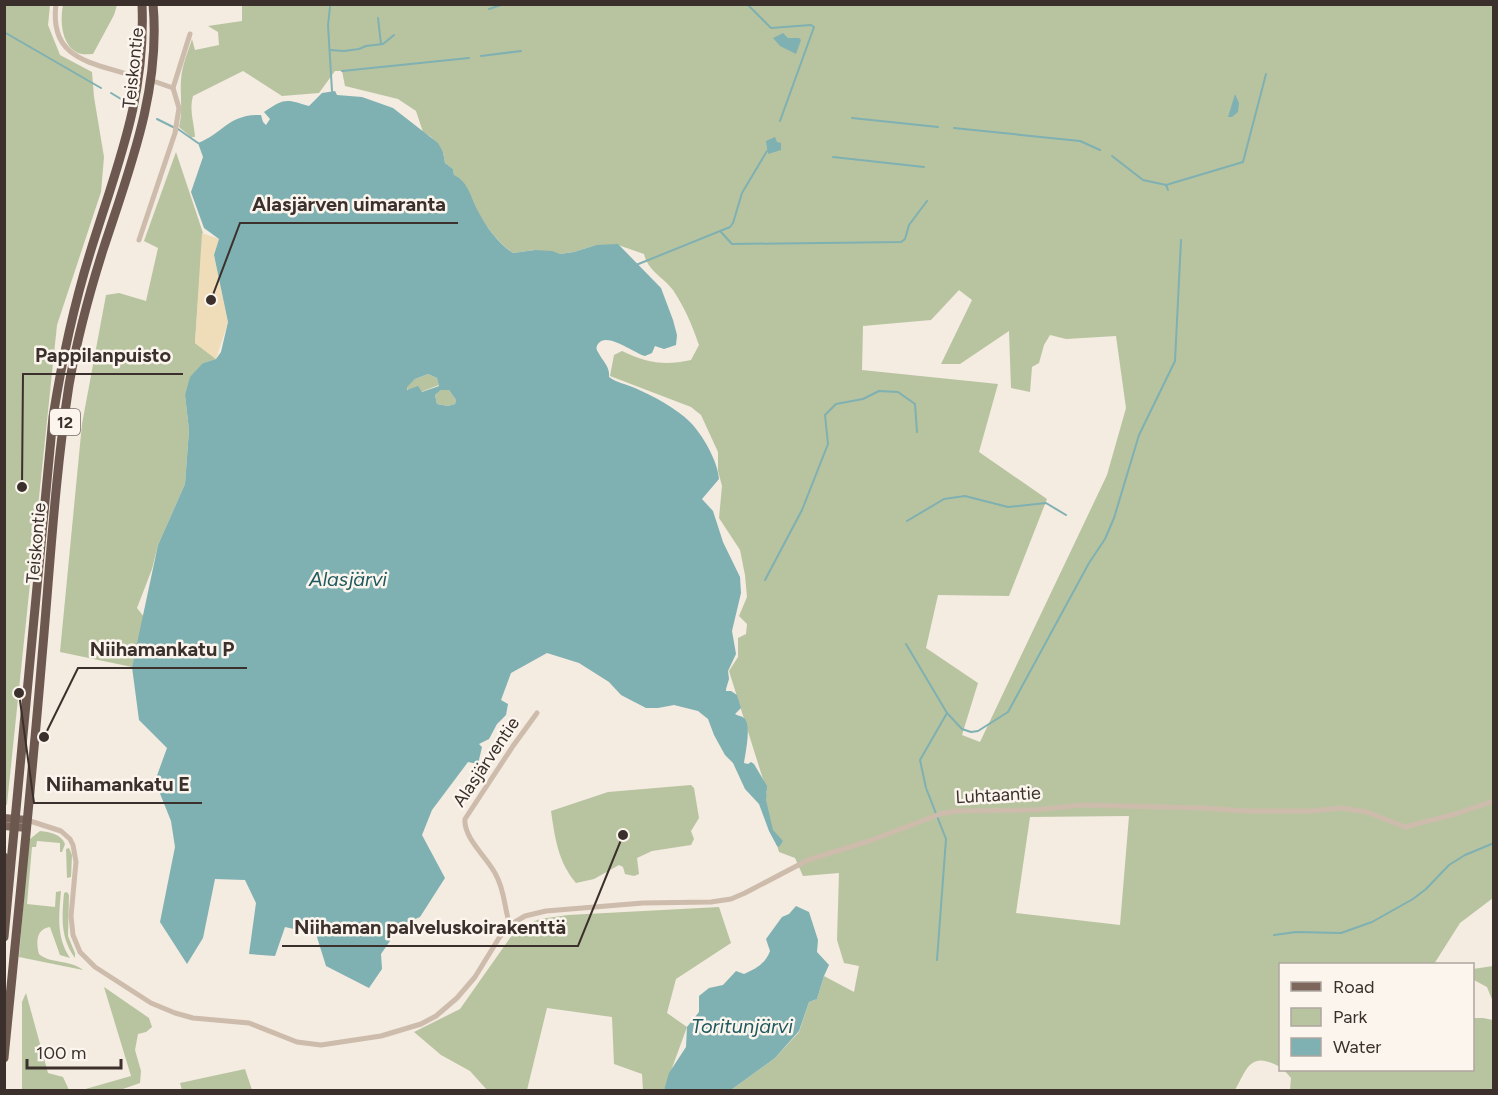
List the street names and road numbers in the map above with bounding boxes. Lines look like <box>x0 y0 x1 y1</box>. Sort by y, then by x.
street label: Teiskontie <box>118 26 148 109</box>
road number: 12 <box>50 409 80 435</box>
street label: Teiskontie <box>22 502 51 584</box>
street label: Alasjärventie <box>448 713 524 811</box>
street label: Luhtaantie <box>955 782 1041 808</box>

